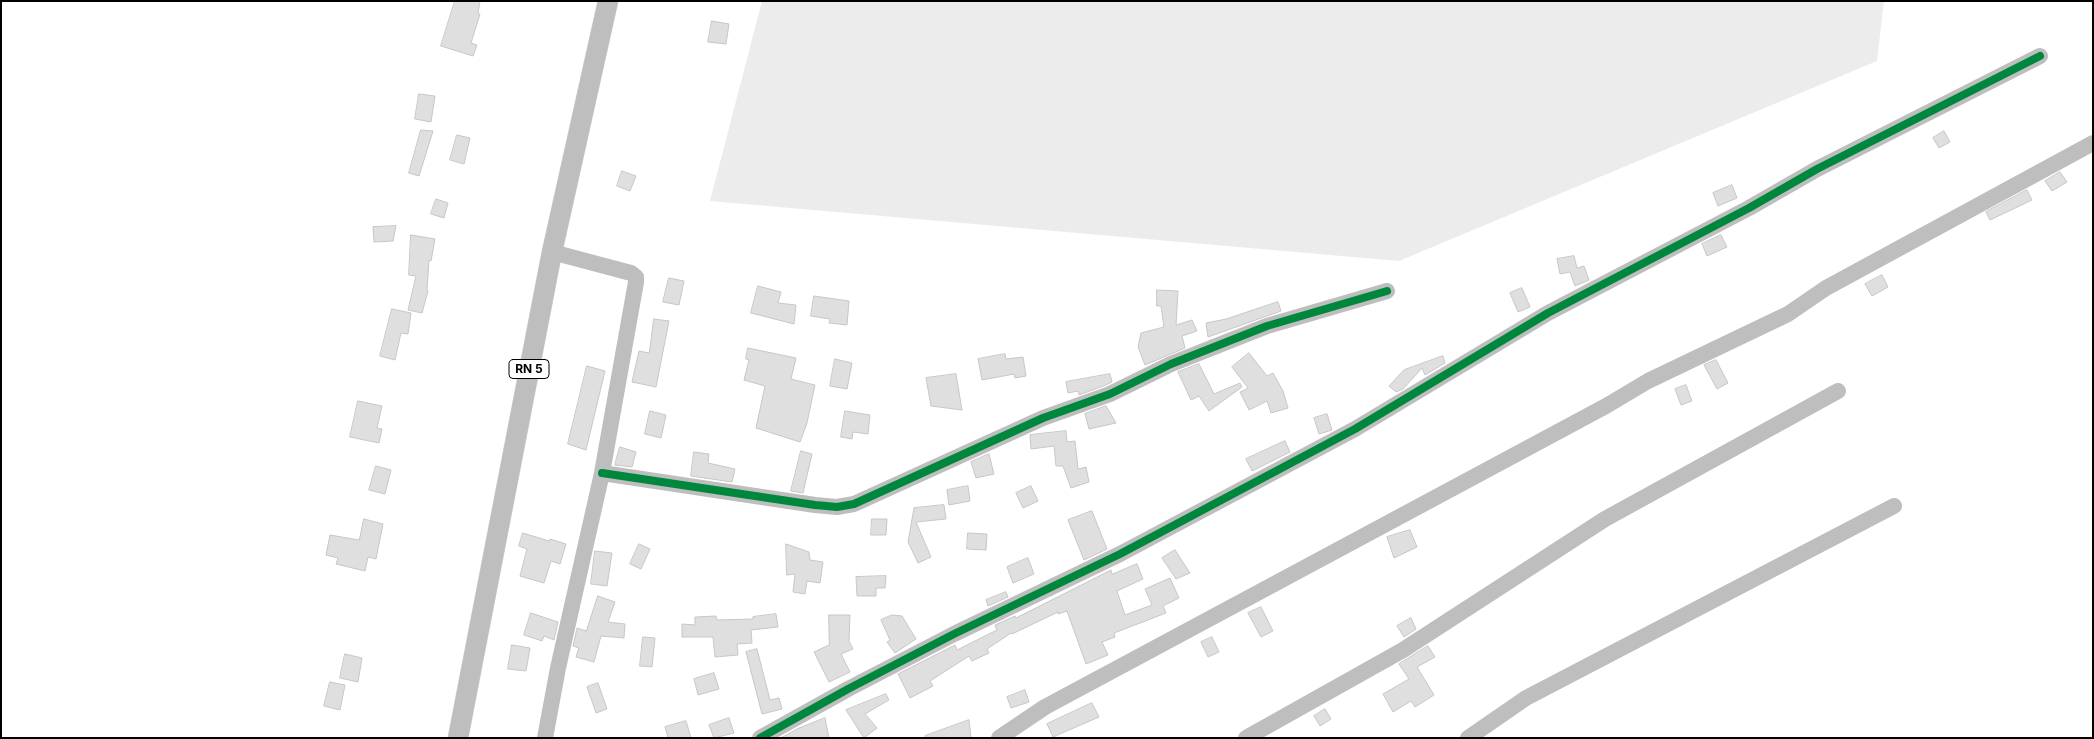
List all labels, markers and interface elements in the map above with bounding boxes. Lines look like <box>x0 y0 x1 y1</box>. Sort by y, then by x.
road number: RN 5 <box>509 359 549 378</box>

